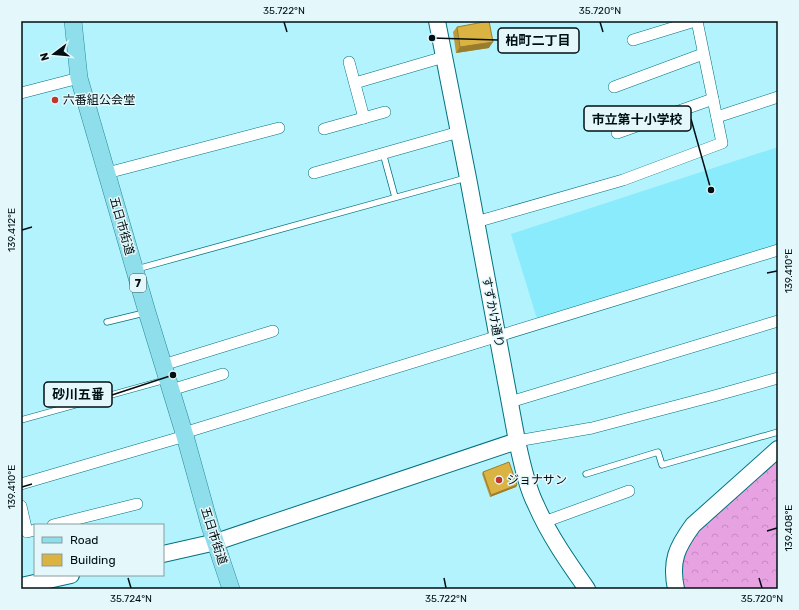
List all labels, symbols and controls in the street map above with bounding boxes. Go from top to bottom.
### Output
text: 35.722°N [263,5,305,17]
text: 35.720°N [579,5,621,17]
callout: 柏町二丁目 [498,28,579,53]
text: 柏町二丁目 [505,33,571,48]
north arrow [34,34,74,74]
text: N [38,51,52,62]
place label: 六番組公会堂 [63,93,135,107]
marker: 六番組公会堂 [50,95,60,105]
callout: 市立第十小学校 [584,106,691,131]
text: 市立第十小学校 [591,112,683,127]
street label: 五日市街道 [107,195,137,257]
text: 139.412°E [6,208,18,252]
text: 139.410°E [783,249,795,293]
road number: 7 [130,274,146,292]
street label: すずかけ通り [479,275,507,349]
callout: 砂川五番 [44,382,112,407]
text: 砂川五番 [52,387,104,402]
text: 139.410°E [6,465,18,509]
place label: ジョナサン [507,473,567,487]
marker: ジョナサン [494,475,504,485]
street label: 五日市街道 [198,505,230,567]
text: 139.408°E [783,505,795,551]
legend [34,524,164,576]
text: Road [70,533,98,547]
text: Building [70,553,116,567]
text: 35.724°N [110,593,152,605]
text: 35.722°N [425,593,467,605]
text: 35.720°N [741,593,783,605]

